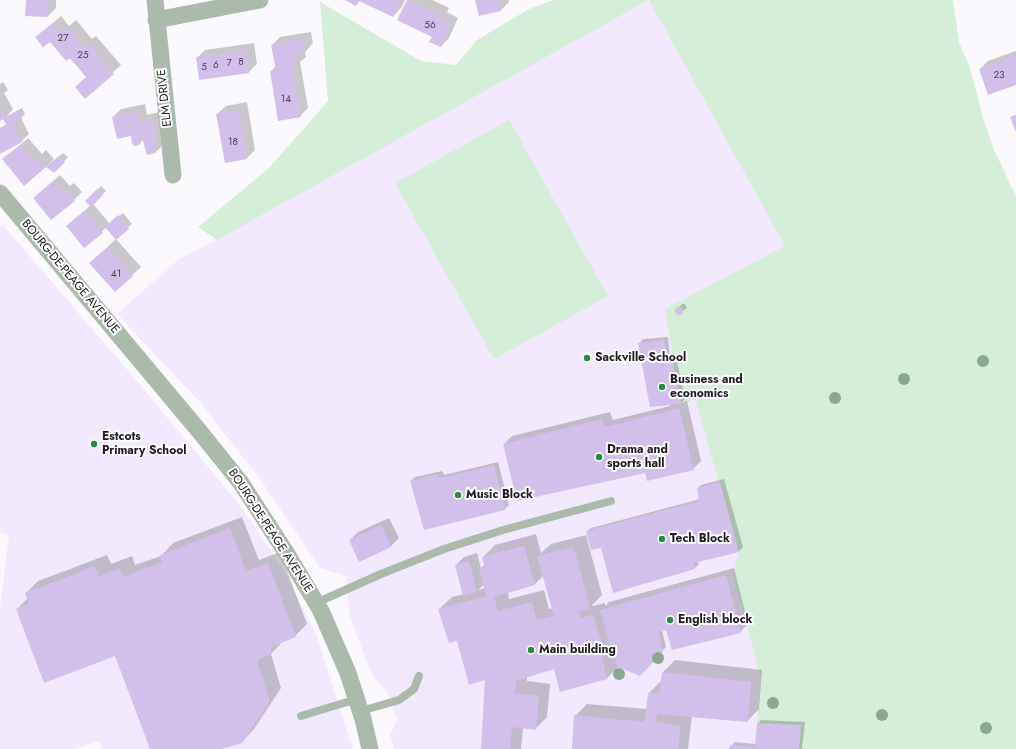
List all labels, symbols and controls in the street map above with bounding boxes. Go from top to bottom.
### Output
house number: 56 [424,20,436,32]
house number: 27 [58,33,68,45]
house number: 25 [77,50,89,62]
house number: 8 [238,57,244,69]
house number: 7 [226,58,232,70]
house number: 6 [213,60,219,72]
house number: 5 [201,62,207,74]
street label: ELM DRIVE [155,69,175,127]
house number: 23 [993,70,1005,82]
house number: 14 [281,94,291,106]
house number: 18 [228,137,238,149]
street label: BOURG-DE-PEAGE AVENUE [18,217,122,337]
house number: 41 [111,269,121,281]
place label: Sackville School [595,351,686,365]
marker: Sackville School [582,353,592,363]
place label: Business and economics [670,373,743,401]
marker: Business and economics [657,382,667,392]
place label: Estcots Primary School [102,430,187,458]
marker: Estcots Primary School [89,439,99,449]
place label: Drama and sports hall [607,443,668,471]
marker: Drama and sports hall [594,452,604,462]
street label: BOURG-DE-PEAGE AVENUE [225,467,315,595]
place label: Music Block [466,488,533,502]
marker: Music Block [453,490,463,500]
place label: Tech Block [670,532,730,546]
marker: Tech Block [657,534,667,544]
place label: English block [678,613,752,627]
marker: English block [665,615,675,625]
place label: Main building [539,643,616,657]
marker: Main building [526,645,536,655]

